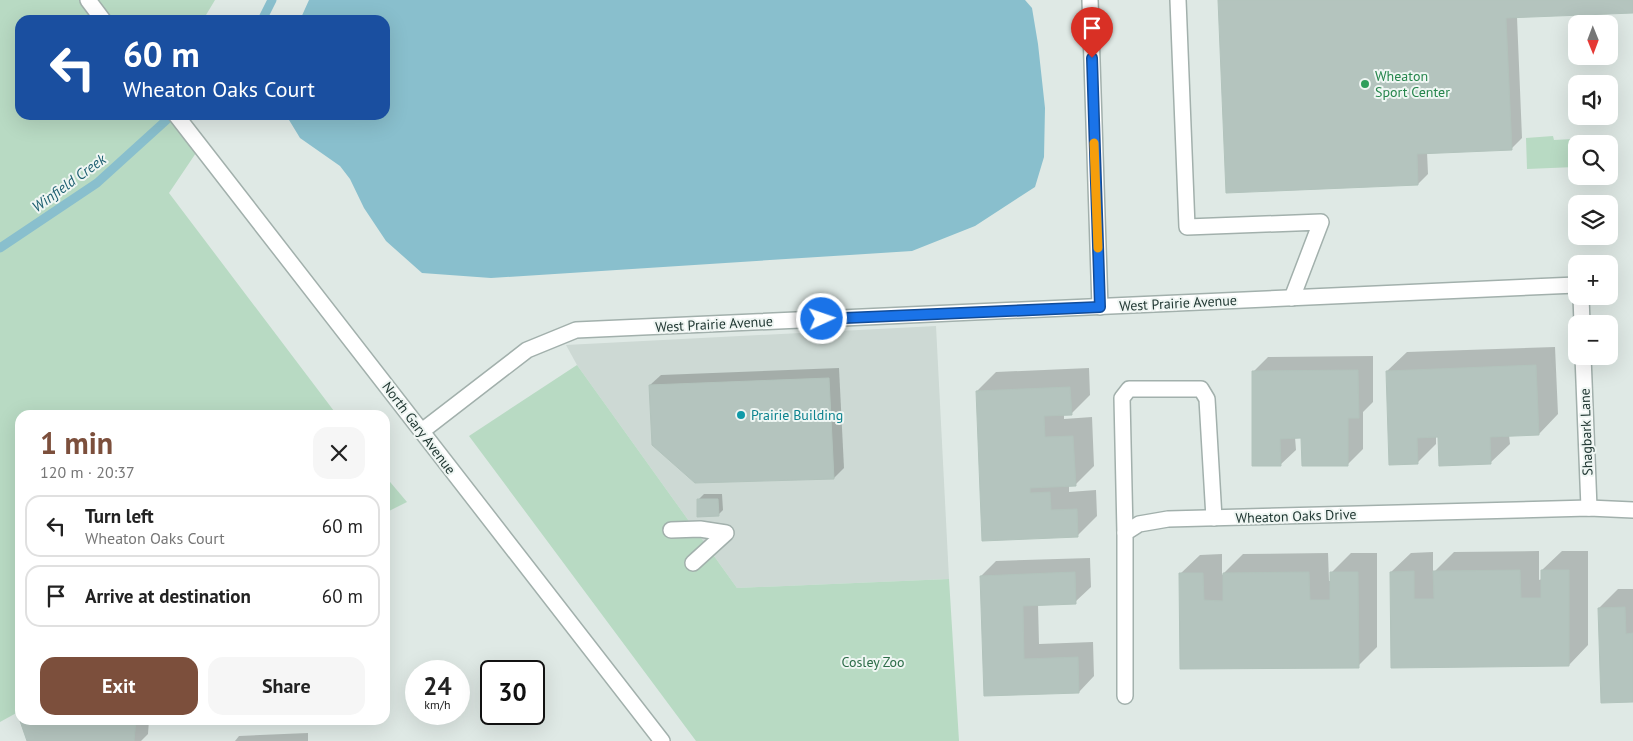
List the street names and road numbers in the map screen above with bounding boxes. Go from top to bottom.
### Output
street label: West Prairie Avenue [1119,291,1237,315]
street label: West Prairie Avenue [655,312,773,336]
street label: North Gary Avenue [378,378,460,478]
street label: Shagbark Lane [1575,388,1597,476]
street label: Wheaton Oaks Drive [1235,505,1357,527]

